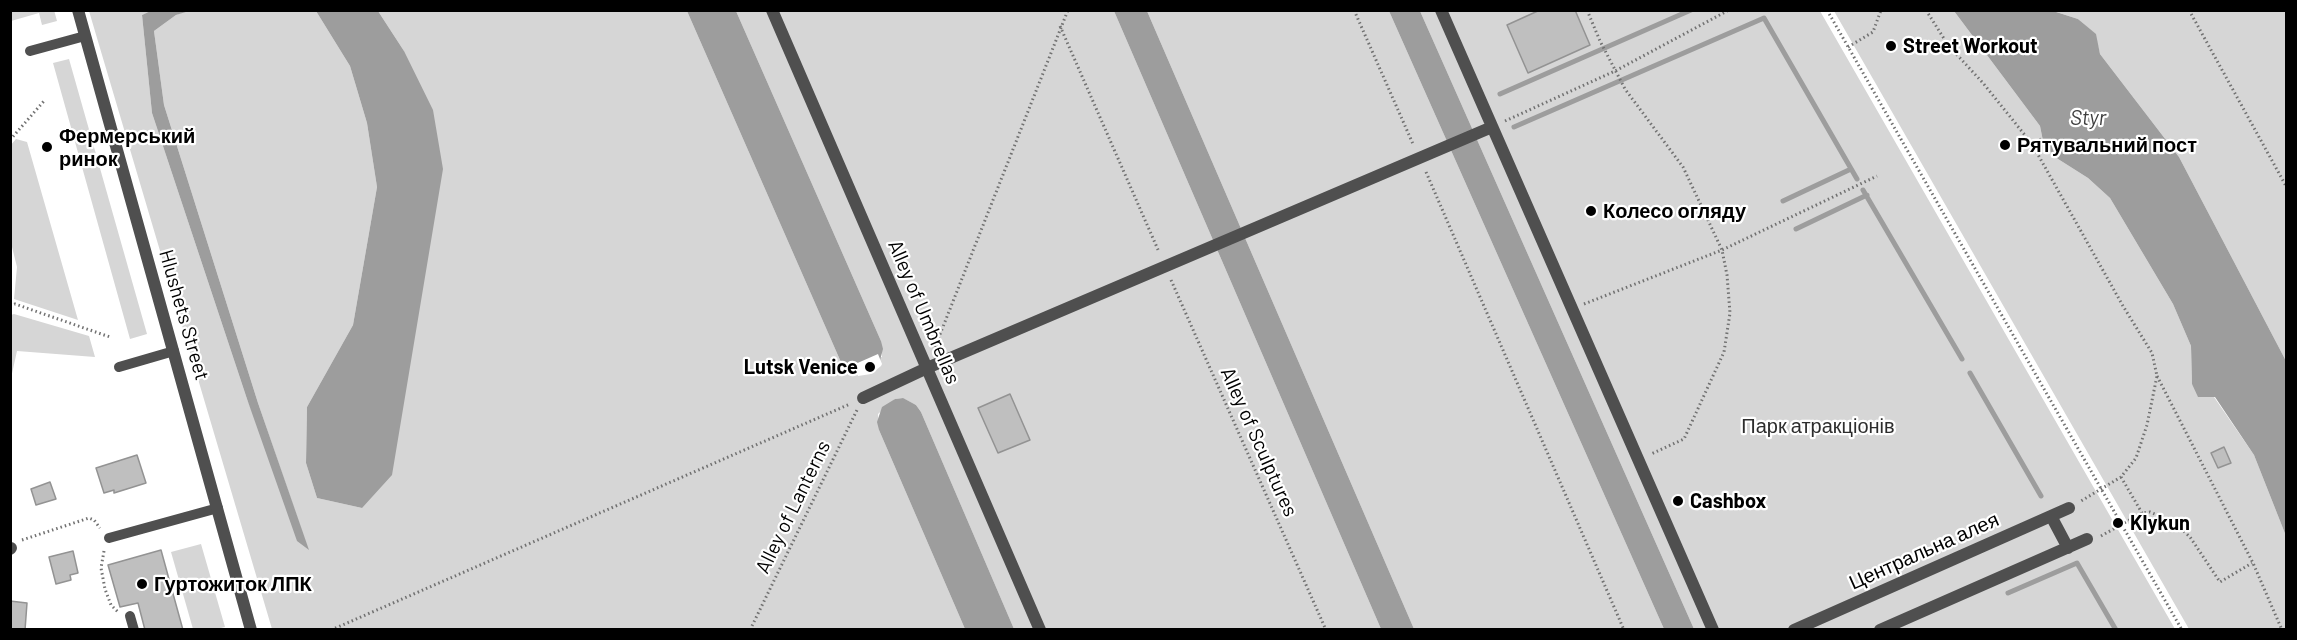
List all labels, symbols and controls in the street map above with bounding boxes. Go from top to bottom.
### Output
place label: Street Workout [1903,34,2038,58]
marker: Street Workout [1884,39,1898,53]
water label: Styr [2070,105,2106,131]
place label: Фермерський ринок [59,124,195,171]
place label: Рятувальний пост [2017,133,2197,157]
marker: Рятувальний пост [1998,138,2012,152]
marker: Фермерський ринок [40,140,54,154]
place label: Колесо огляду [1603,199,1746,223]
marker: Колесо огляду [1584,204,1598,218]
street label: Alley of Umbrellas [883,236,965,388]
street label: Hlushets Street [154,247,214,383]
place label: Lutsk Venice [744,355,858,379]
marker: Lutsk Venice [863,360,877,374]
street label: Alley of Sculptures [1215,364,1303,520]
park label: Парк атракціонів [1741,414,1895,438]
street label: Alley of Lanterns [751,437,835,577]
place label: Cashbox [1690,489,1766,513]
marker: Cashbox [1671,494,1685,508]
street label: Центральна алея [1845,507,2003,595]
place label: Klykun [2130,511,2190,535]
marker: Klykun [2111,516,2125,530]
place label: Гуртожиток ЛПК [154,572,312,596]
marker: Гуртожиток ЛПК [135,577,149,591]

